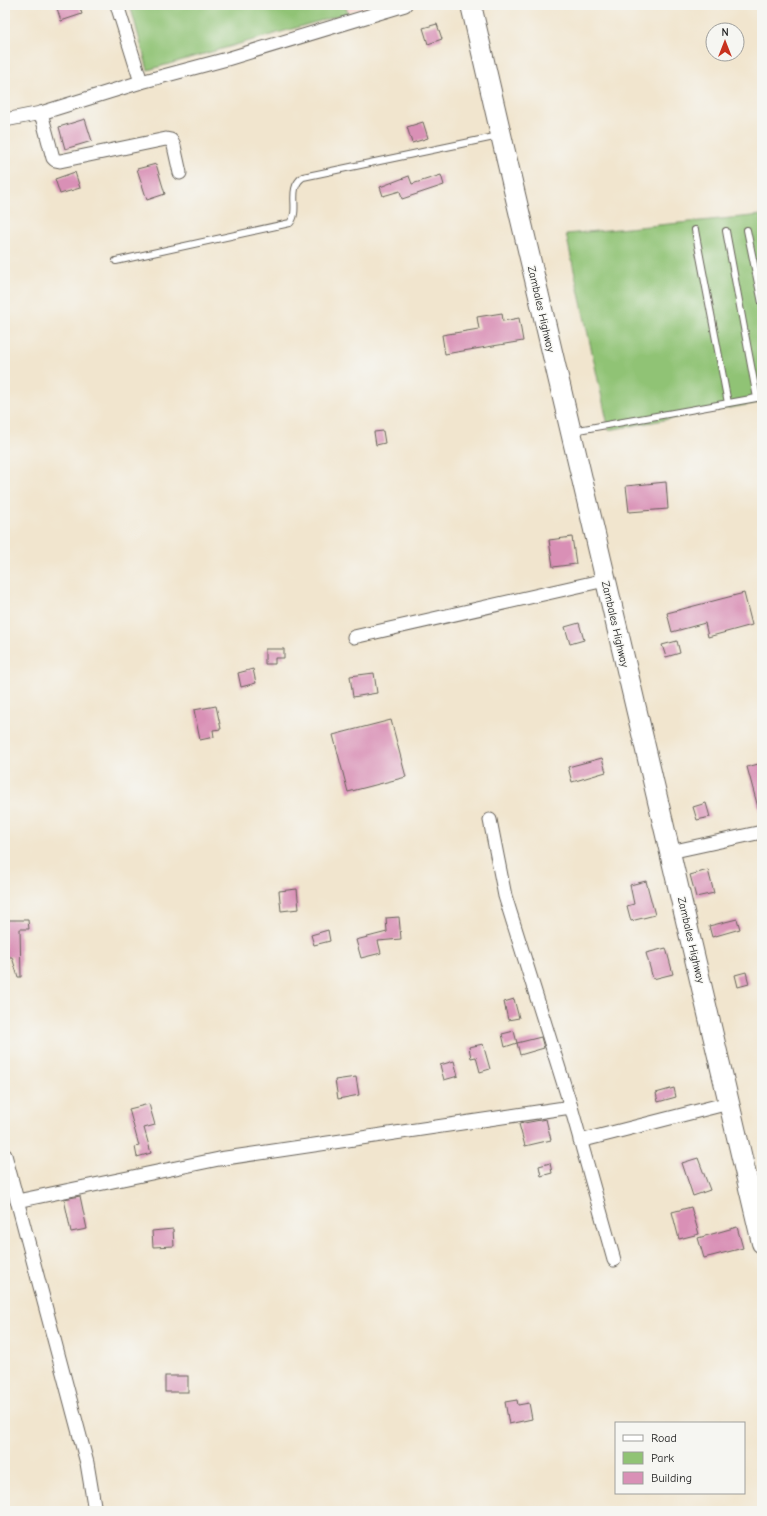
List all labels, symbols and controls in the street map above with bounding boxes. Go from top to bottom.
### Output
north arrow [705,22,745,62]
text: N [721,26,729,39]
street label: Zambales Highway [525,265,557,353]
street label: Zambales Highway [599,580,631,668]
street label: Zambales Highway [675,896,707,984]
legend [615,1422,745,1494]
text: Road [651,1431,677,1445]
text: Park [651,1451,674,1465]
text: Building [651,1471,692,1485]

